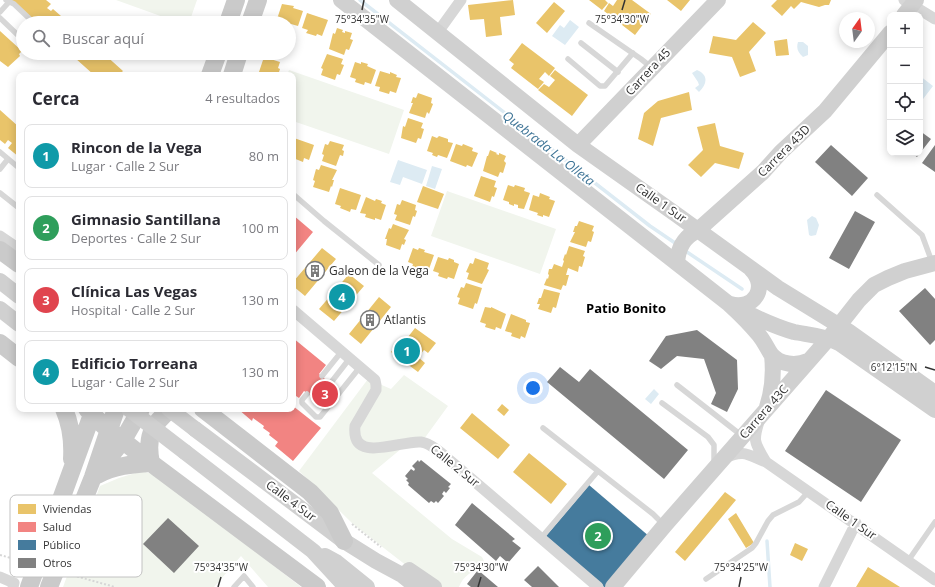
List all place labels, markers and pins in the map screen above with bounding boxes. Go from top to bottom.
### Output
building icon: Galeon de la Vega [304,260,326,282]
place label: Galeon de la Vega [329,262,429,279]
pin: 4 [329,282,355,312]
building icon: Atlantis [359,309,381,331]
place label: Atlantis [384,311,426,328]
pin: 1 [394,336,420,366]
pin: 3 [312,379,338,409]
pin: 2 [585,521,611,551]

